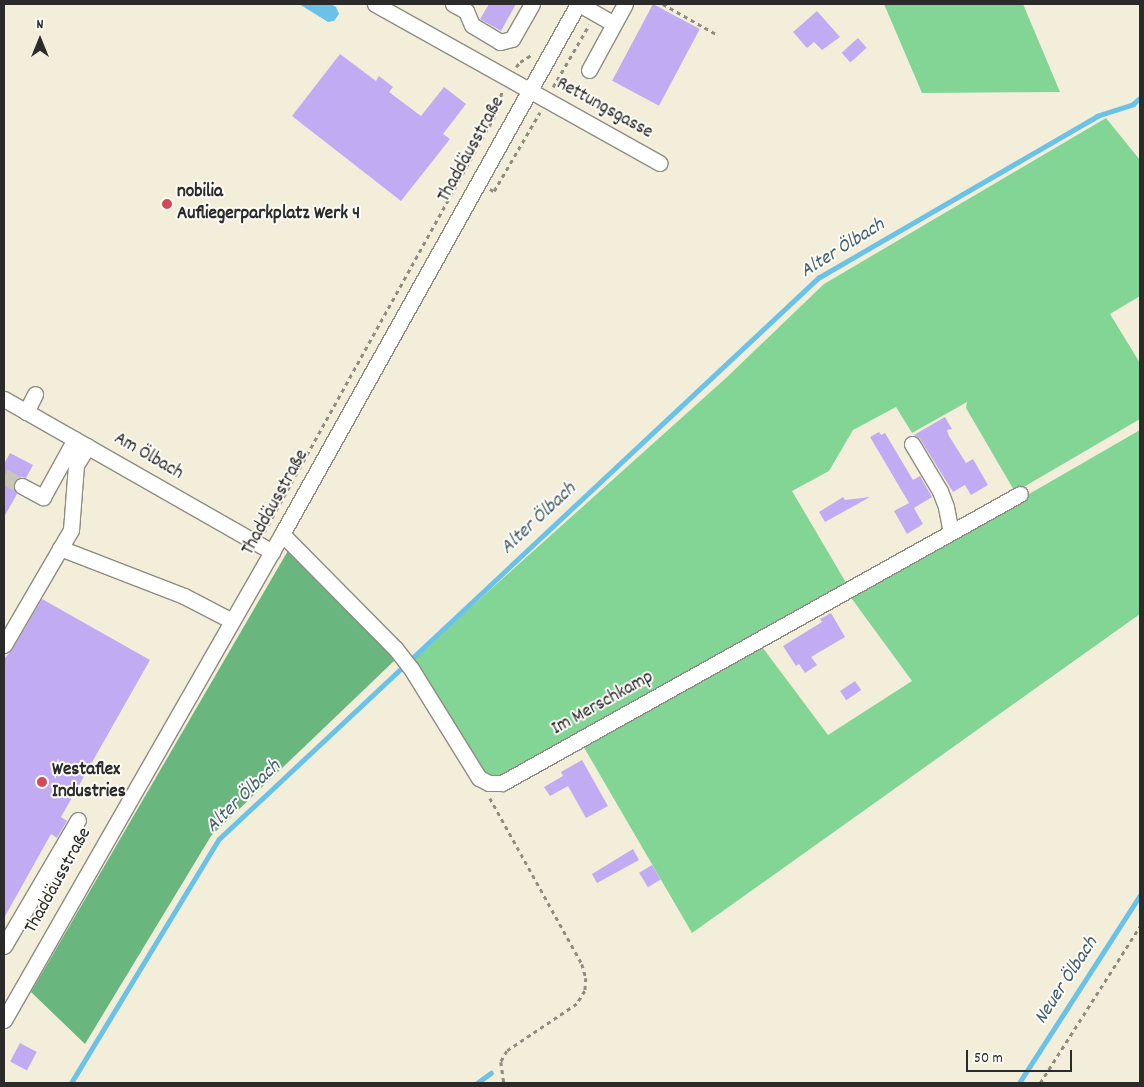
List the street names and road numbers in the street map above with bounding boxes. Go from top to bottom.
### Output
street label: Rettungsgasse [552,73,656,145]
street label: Thaddäusstraße [434,93,510,207]
street label: Am Ölbach [109,428,187,486]
street label: Thaddäusstraße [238,446,314,560]
street label: Im Merschkamp [548,667,658,741]
street label: Thaddäusstraße [21,824,97,938]

